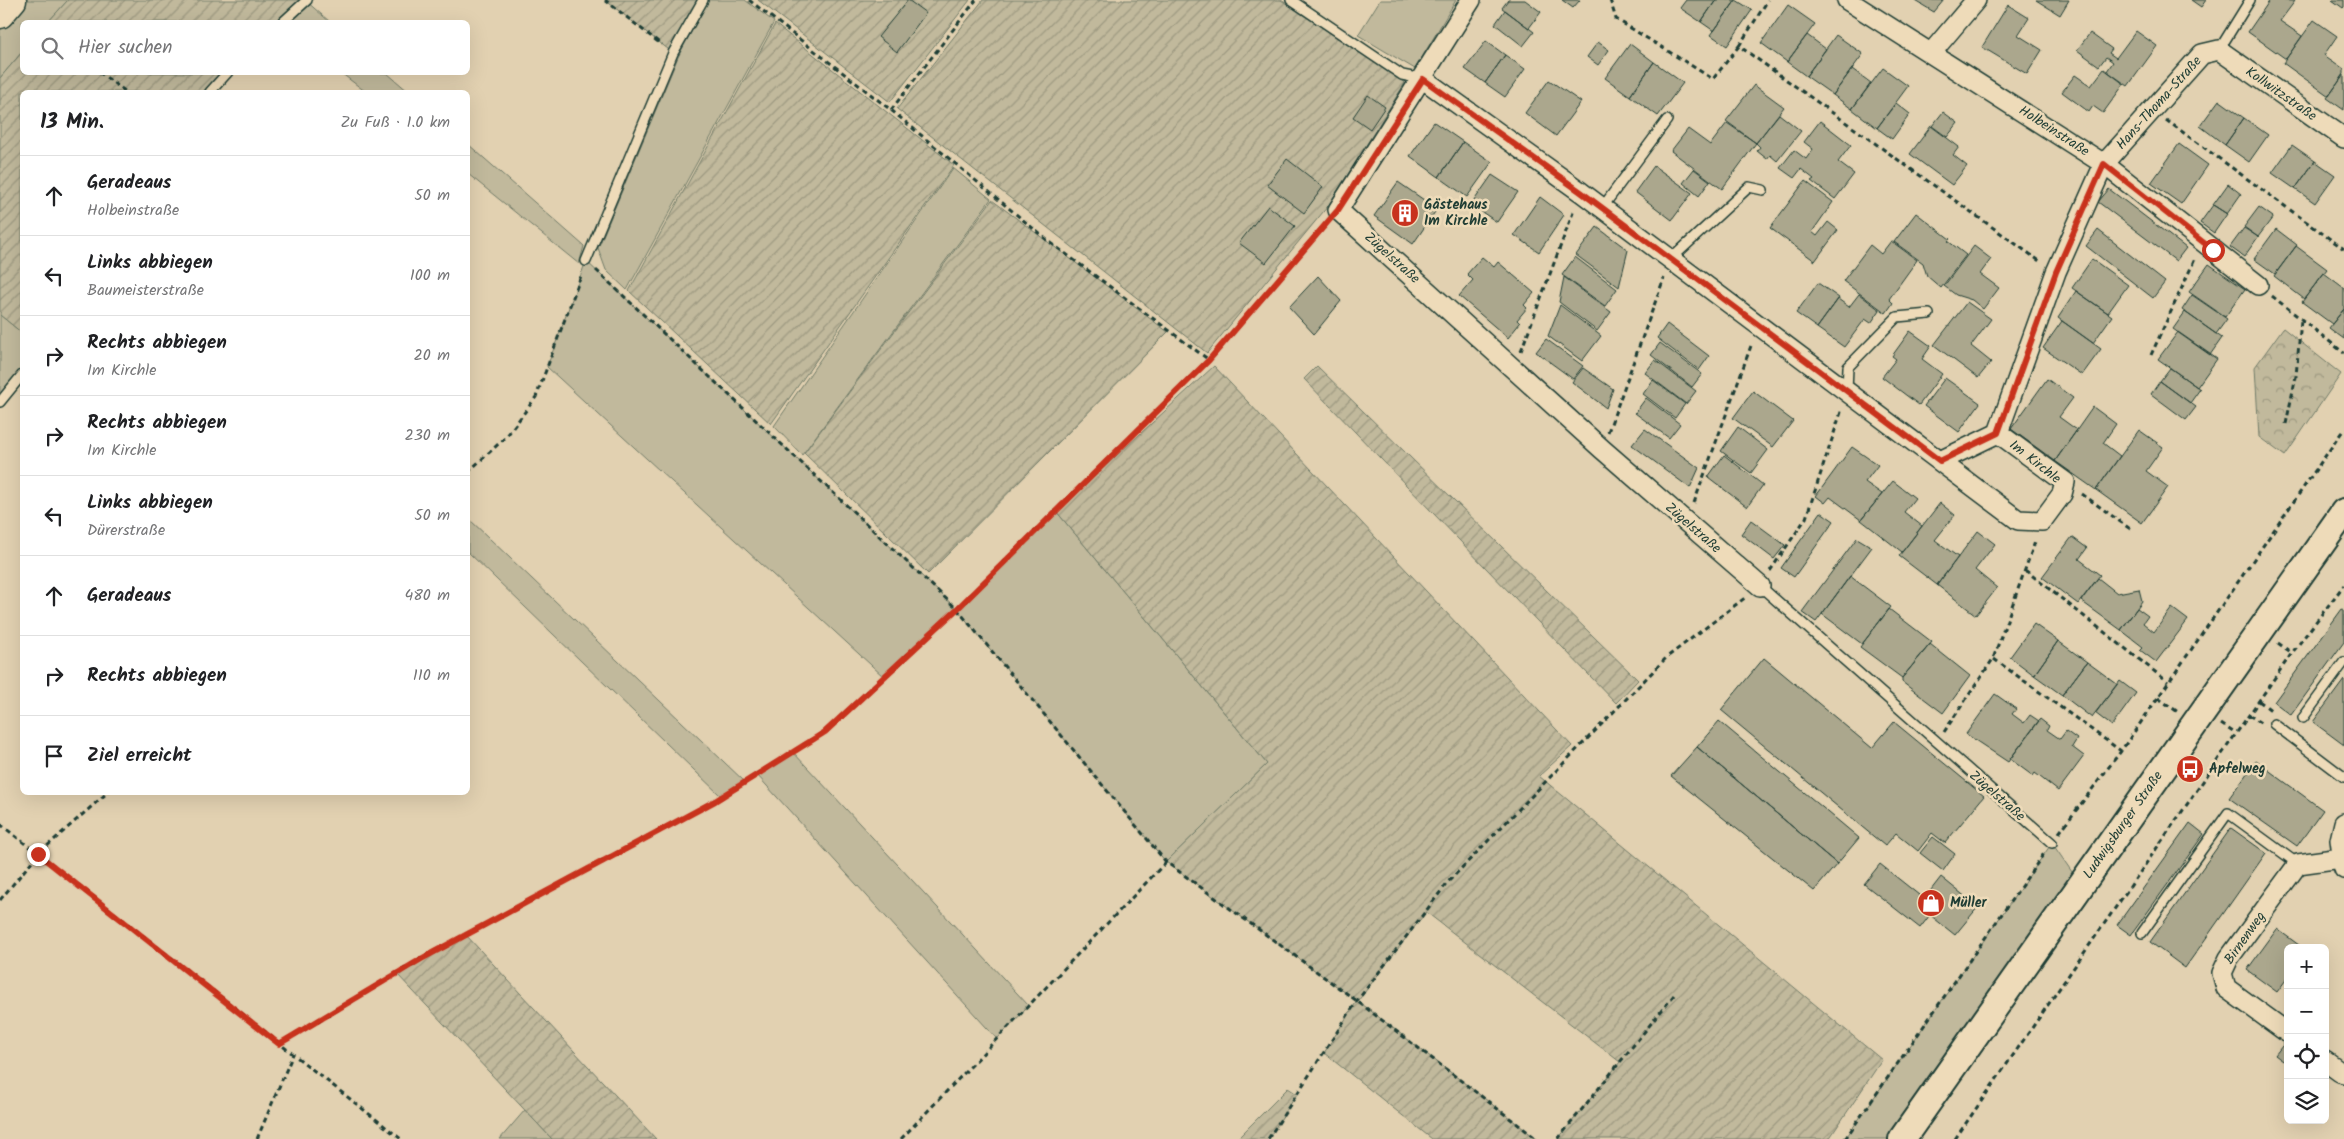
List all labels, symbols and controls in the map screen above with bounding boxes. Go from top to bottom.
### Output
search box [20,20,470,75]
text: Hier suchen [78,33,172,63]
icon: search [38,34,66,62]
street label: Hans-Thoma-Straße [2111,51,2208,155]
street label: Kollwitzstraße [2241,61,2322,127]
street label: Holbeinstraße [2014,100,2094,163]
text: 13 Min. [40,106,104,139]
text: Zu Fuß · 1.0 km [340,110,450,135]
text: Geradeaus [87,168,172,198]
icon: ahead [40,182,68,210]
text: 50 m [414,183,450,208]
place label: Gästehaus Im Kirchle [1424,194,1488,232]
text: Holbeinstraße [87,198,179,223]
building icon: Gästehaus Im Kirchle [1390,198,1420,228]
street label: Zügelstraße [1359,227,1425,290]
route start [2202,239,2225,262]
text: Links abbiegen [87,248,213,278]
icon: left [40,262,68,290]
text: 100 m [410,263,450,288]
text: Baumeisterstraße [87,278,204,303]
text: Rechts abbiegen [87,328,227,358]
icon: right [40,342,68,370]
text: 20 m [414,343,450,368]
text: Im Kirchle [87,358,157,383]
text: Rechts abbiegen [87,408,227,438]
icon: right [40,422,68,450]
text: 230 m [404,423,450,448]
street label: Im Kirchle [2004,435,2066,490]
text: Im Kirchle [87,438,157,463]
text: Links abbiegen [87,488,213,518]
street label: Zügelstraße [1660,497,1727,559]
icon: left [40,502,68,530]
text: 50 m [414,503,450,528]
text: Dürerstraße [87,518,165,543]
text: Geradeaus [87,581,172,611]
icon: ahead [40,582,68,610]
text: 480 m [404,583,450,608]
text: Rechts abbiegen [87,661,227,691]
icon: right [40,662,68,690]
text: 110 m [413,663,450,688]
text: Ziel erreicht [87,741,192,771]
icon: arrive [40,742,68,770]
bus stop icon: Apfelweg [2175,754,2205,784]
place label: Apfelweg [2209,758,2266,780]
street label: Zügelstraße [1964,765,2031,827]
street label: Ludwigsburger Straße [2078,766,2169,883]
route end [27,843,50,866]
shop icon: Müller [1916,888,1946,918]
place label: Müller [1950,892,1988,914]
street label: Birnenweg [2219,907,2271,969]
map controls [2284,944,2329,1124]
button: + [2284,944,2329,989]
button: − [2284,989,2329,1034]
button: locate [2284,1034,2329,1079]
button: layers [2284,1079,2329,1124]

